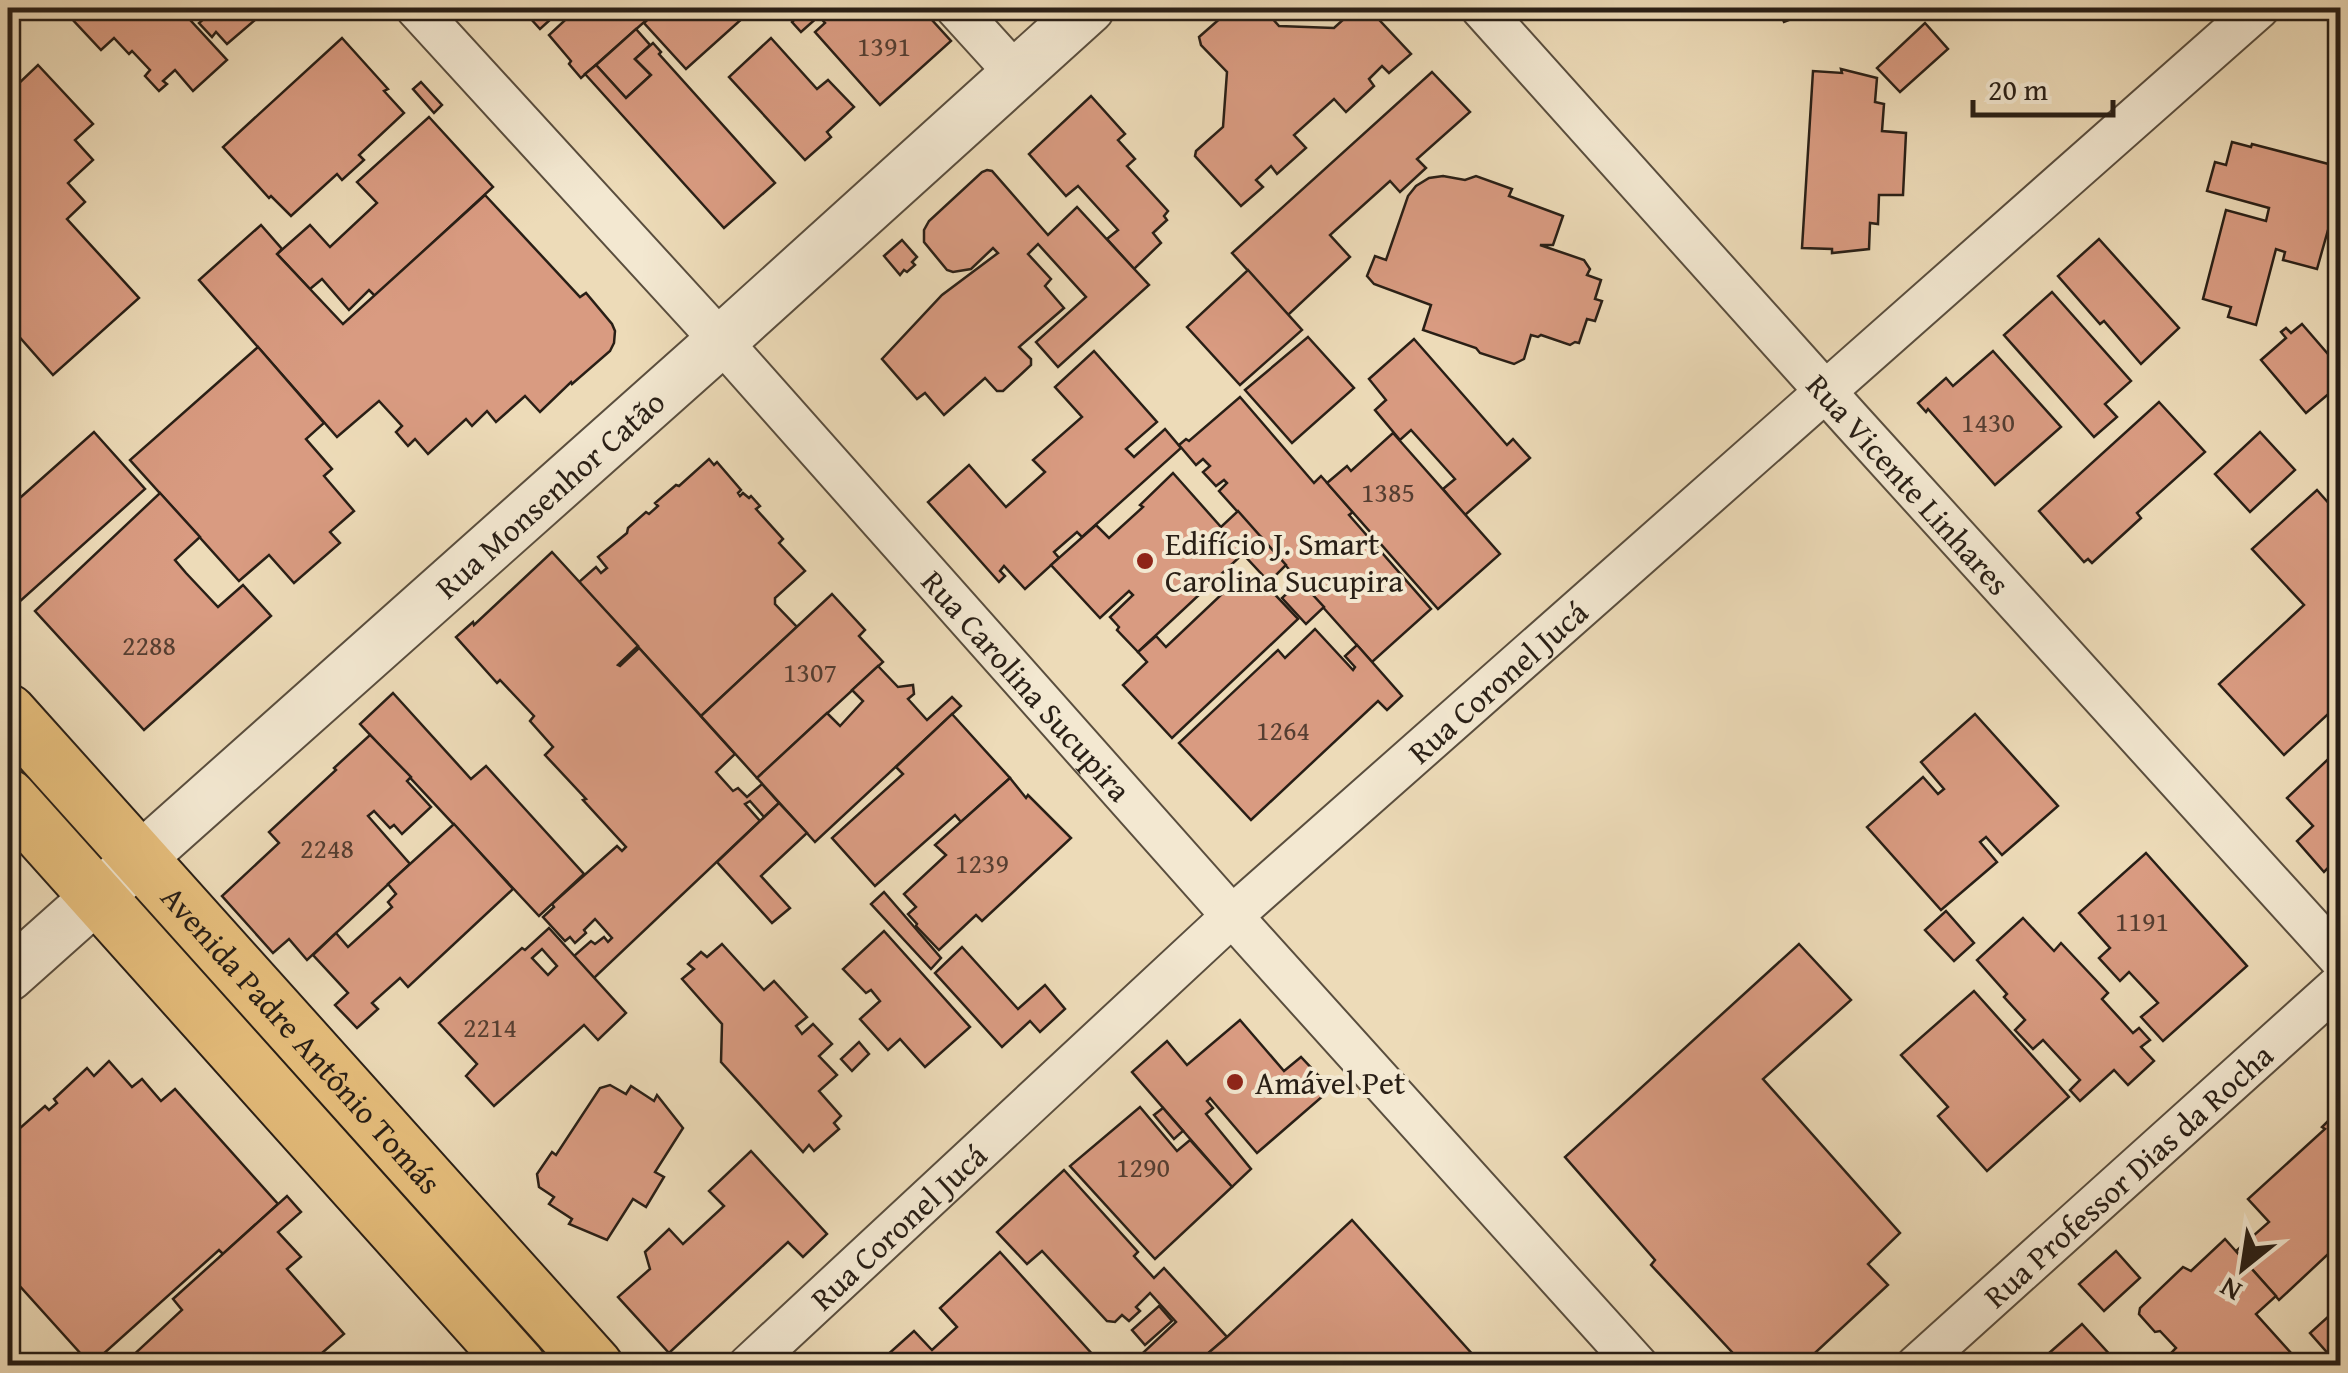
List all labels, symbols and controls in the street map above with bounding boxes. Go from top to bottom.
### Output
house number: 1391 [857,25,911,66]
scale bar [1973,55,2113,117]
text: 20 m [1988,67,2048,111]
street label: Rua Vicente Linhares [1796,363,2022,605]
street label: Rua Monsenhor Catão [424,379,675,609]
house number: 1430 [1961,401,2015,442]
house number: 1385 [1361,471,1415,512]
place label: Edifício J. Smart Carolina Sucupira [1165,520,1403,604]
marker: Edifício J. Smart Carolina Sucupira [1134,550,1156,572]
street label: Rua Carolina Sucupira [911,559,1143,811]
street label: Rua Coronel Jucá [1397,589,1598,774]
house number: 2288 [122,624,176,665]
house number: 1307 [783,651,837,692]
house number: 1264 [1256,709,1310,750]
house number: 2248 [300,827,354,868]
house number: 1239 [955,842,1009,883]
street label: Avenida Padre Antônio Tomás [151,875,453,1204]
house number: 1191 [2115,900,2169,941]
house number: 2214 [463,1006,517,1047]
street label: Rua Professor Dias da Rocha [1973,1032,2283,1318]
place label: Amável Pet [1255,1059,1405,1106]
marker: Amável Pet [1224,1071,1246,1093]
street label: Rua Coronel Jucá [799,1132,997,1321]
house number: 1290 [1116,1146,1170,1187]
north arrow [2193,1218,2293,1318]
text: N [2212,1268,2249,1313]

